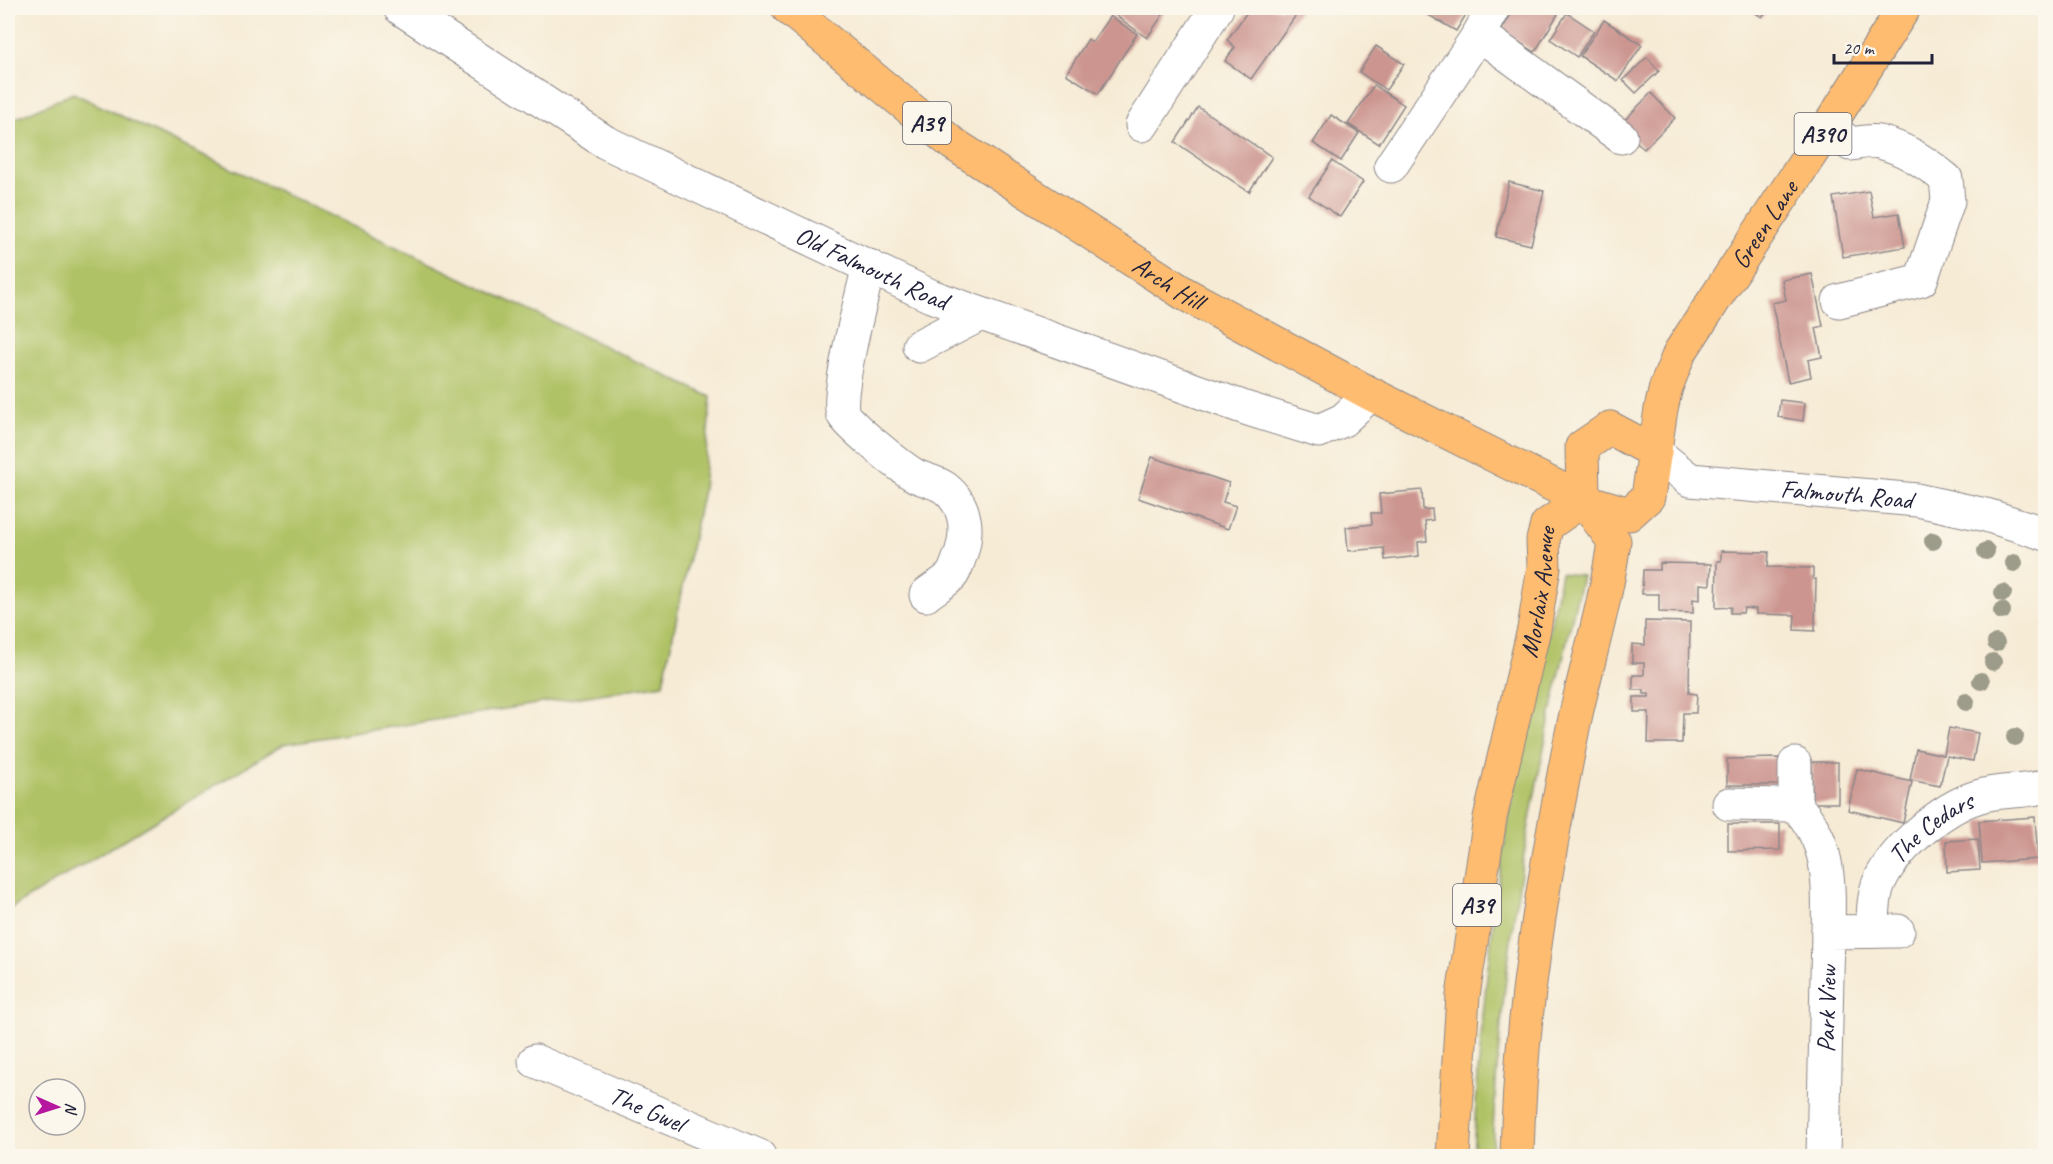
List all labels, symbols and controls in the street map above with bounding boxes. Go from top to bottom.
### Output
scale bar [1834,27,1932,65]
text: 20 m [1843,37,1876,59]
road number: A39 [903,102,951,144]
road number: A390 [1794,113,1852,155]
street label: Green Lane [1724,172,1807,275]
street label: Old Falmouth Road [790,218,956,319]
street label: Arch Hill [1126,248,1213,320]
street label: Falmouth Road [1779,472,1918,517]
street label: Morlaix Avenue [1512,521,1563,661]
street label: The Cedars [1881,783,1980,870]
road number: A39 [1453,884,1501,926]
street label: Park View [1809,963,1844,1053]
north arrow [27,1077,87,1137]
street label: The Gwel [605,1079,694,1141]
text: N [61,1102,81,1116]

